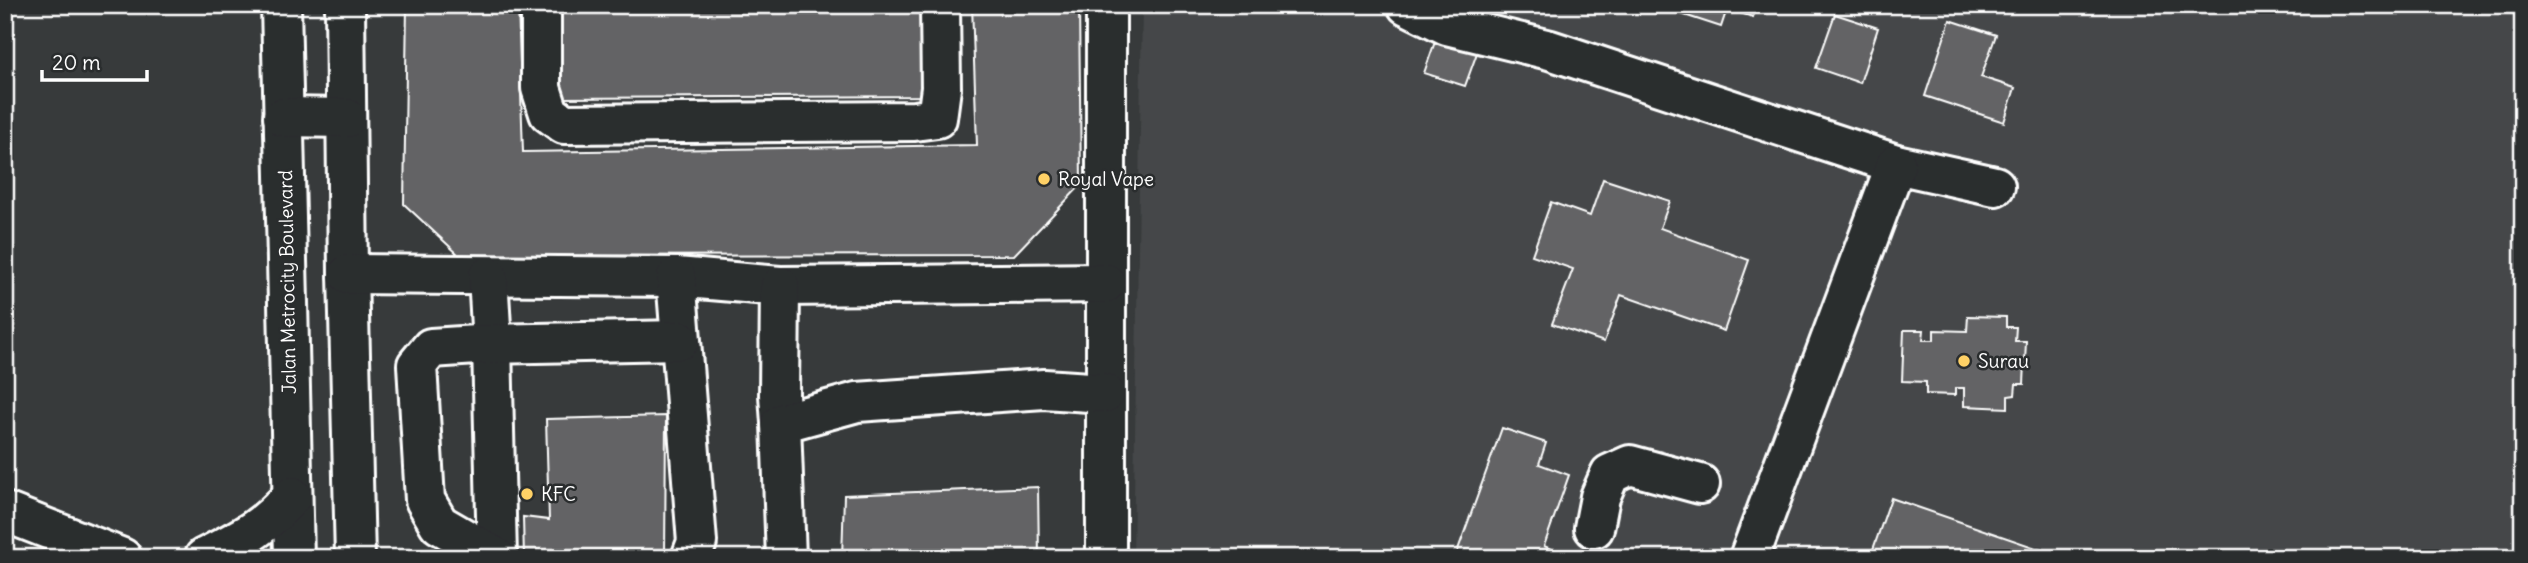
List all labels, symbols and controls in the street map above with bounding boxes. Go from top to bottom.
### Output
scale bar [42,38,147,82]
text: 20 m [52,49,101,76]
place label: Royal Vape [1058,167,1154,191]
street label: Jalan Metrocity Boulevard [273,170,301,394]
marker: Royal Vape [1036,171,1052,187]
place label: Surau [1978,349,2029,373]
marker: Surau [1956,353,1972,369]
place label: KFC [541,482,576,506]
marker: KFC [519,486,535,502]

